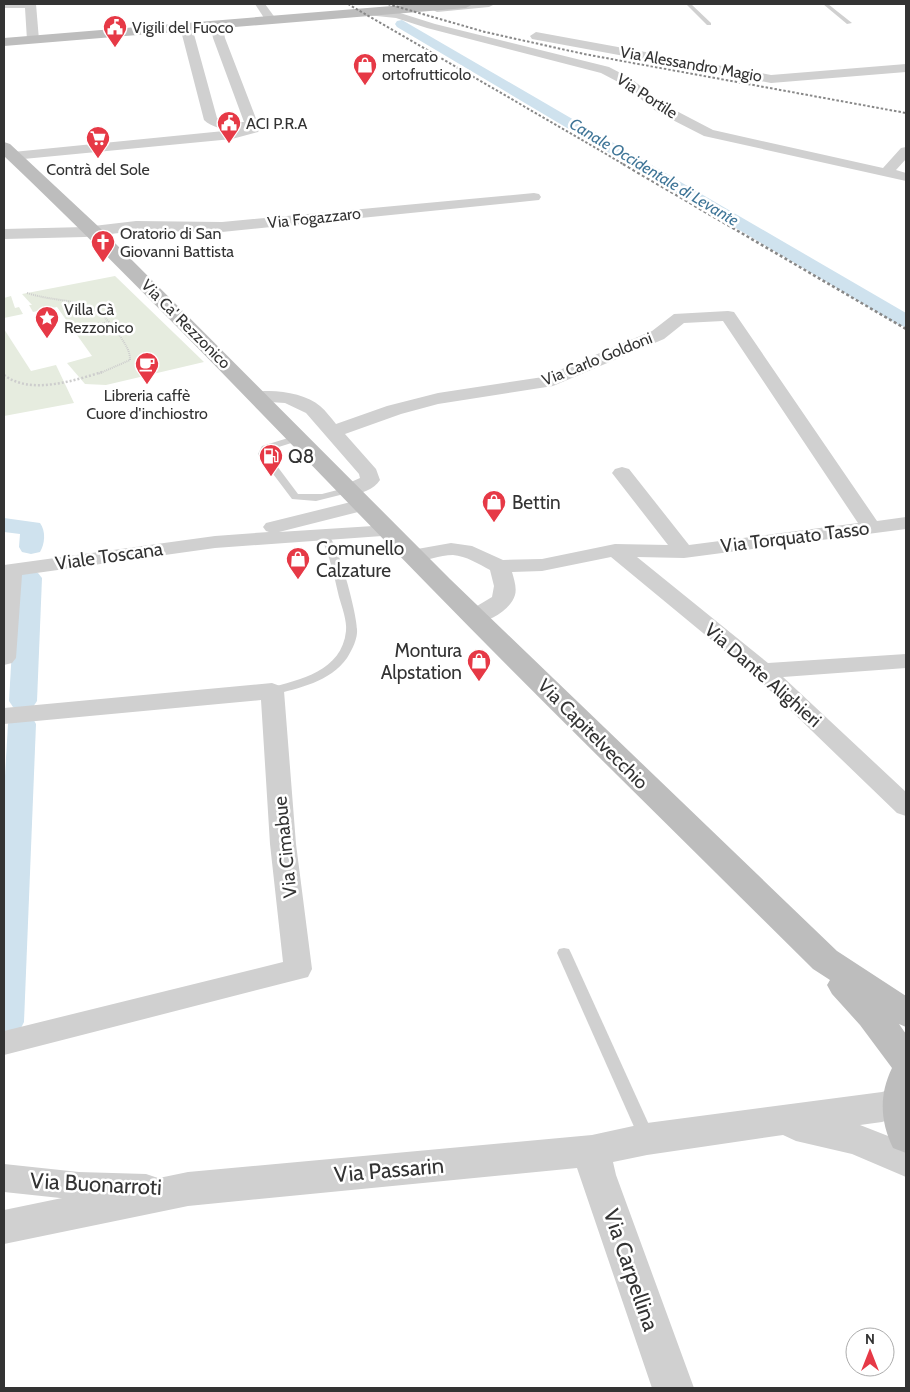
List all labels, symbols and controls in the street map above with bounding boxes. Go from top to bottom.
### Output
public building icon: Vigili del Fuoco [102,14,128,48]
place label: Vigili del Fuoco [132,18,234,37]
street label: Via Alessandro Magio [619,42,764,86]
place label: mercato ortofrutticolo [382,47,471,84]
shop icon: mercato ortofrutticolo [352,52,378,86]
street label: Via Portile [613,69,681,123]
public building icon: ACI P.R.A [216,110,242,144]
place label: ACI P.R.A [246,114,307,133]
water label: Canale Occidentale di Levante [566,114,742,230]
supermarket icon: Contrà del Sole [85,125,111,159]
place label: Contrà del Sole [46,160,150,179]
street label: Via Fogazzaro [266,204,362,232]
place label: Oratorio di San Giovanni Battista [120,224,234,261]
church icon: Oratorio di San Giovanni Battista [90,229,116,263]
street label: Via Ca' Rezzonico [137,275,235,373]
place label: Villa Cà Rezzonico [64,300,134,337]
place icon: Villa Cà Rezzonico [34,305,60,339]
street label: Via Carlo Goldoni [539,328,655,390]
cafe icon: Libreria caffè Cuore d'inchiostro [134,351,160,385]
place label: Libreria caffè Cuore d'inchiostro [86,386,208,423]
fuel station icon: Q8 [258,443,284,477]
place label: Q8 [288,445,314,468]
shop icon: Bettin [481,489,507,523]
place label: Bettin [512,491,561,514]
street label: Via Torquato Tasso [719,516,871,558]
street label: Viale Toscana [54,537,164,575]
place label: Comunello Calzature [316,537,404,582]
shop icon: Comunello Calzature [285,546,311,580]
street label: Via Dante Alighieri [700,618,826,732]
place label: Montura Alpstation [381,639,462,684]
shop icon: Montura Alpstation [466,648,492,682]
street label: Via Capitelvecchio [533,674,653,794]
street label: Via Cimabue [268,795,302,899]
street label: Via Passarin [333,1152,445,1188]
street label: Via Buonarroti [30,1167,162,1201]
street label: Via Carpellina [598,1206,665,1335]
north arrow [845,1327,895,1377]
text: N [865,1330,875,1348]

